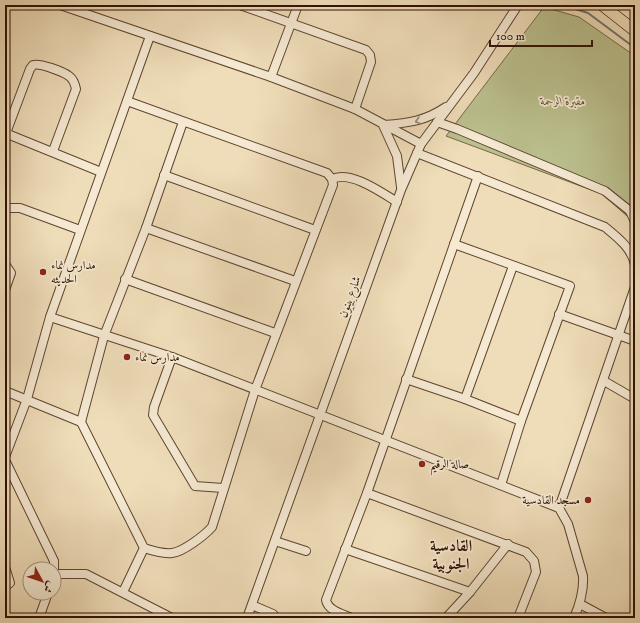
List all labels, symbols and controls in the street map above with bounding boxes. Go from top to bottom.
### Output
scale bar [490,22,592,48]
text: 100 m [496,29,525,44]
park label: مقبرة الرحمة [540,94,585,109]
one-way arrow [414,116,421,124]
place label: مدارس نماء الحديثه [51,258,96,287]
marker: مدارس نماء الحديثه [38,267,48,277]
street label: شارع بينون [336,274,367,321]
place label: مدارس نماء [135,350,180,365]
marker: مدارس نماء [122,352,132,362]
place label: صالة الرقيم [430,457,469,476]
marker: صالة الرقيم [417,459,427,469]
place label: مسجد القادسية [522,493,580,508]
marker: مسجد القادسية [583,495,593,505]
district label: القادسية الجنوبية [430,536,472,574]
north arrow [22,561,62,601]
text: ش [40,578,58,596]

